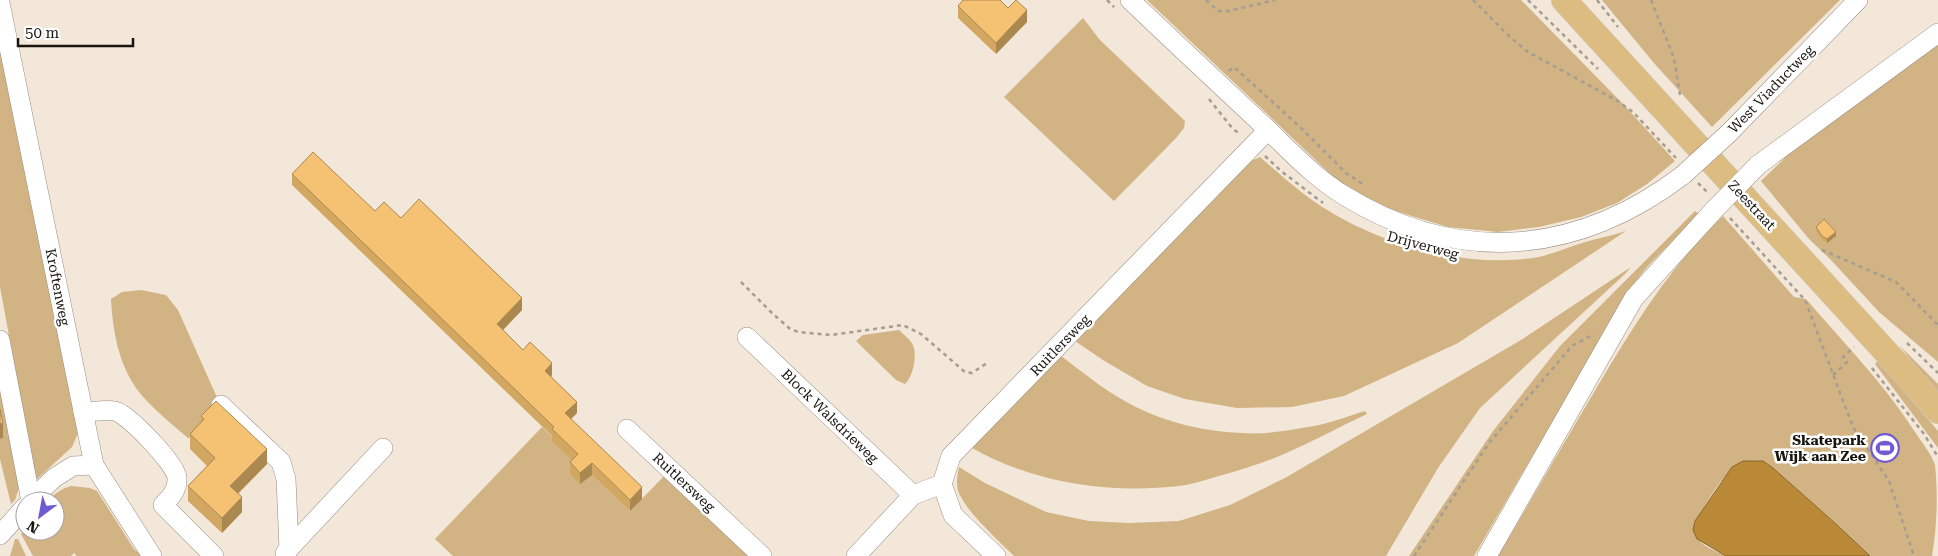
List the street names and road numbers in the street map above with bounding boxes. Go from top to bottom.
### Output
street label: West Viaductweg [1725,42,1817,136]
street label: Zeestraat [1725,177,1779,233]
street label: Drijverweg [1385,228,1461,262]
street label: Kroftenweg [43,247,73,327]
street label: Ruitlersweg [1027,311,1093,379]
street label: Block Walsdrieweg [778,366,882,466]
street label: Ruitlersweg [650,449,718,515]

